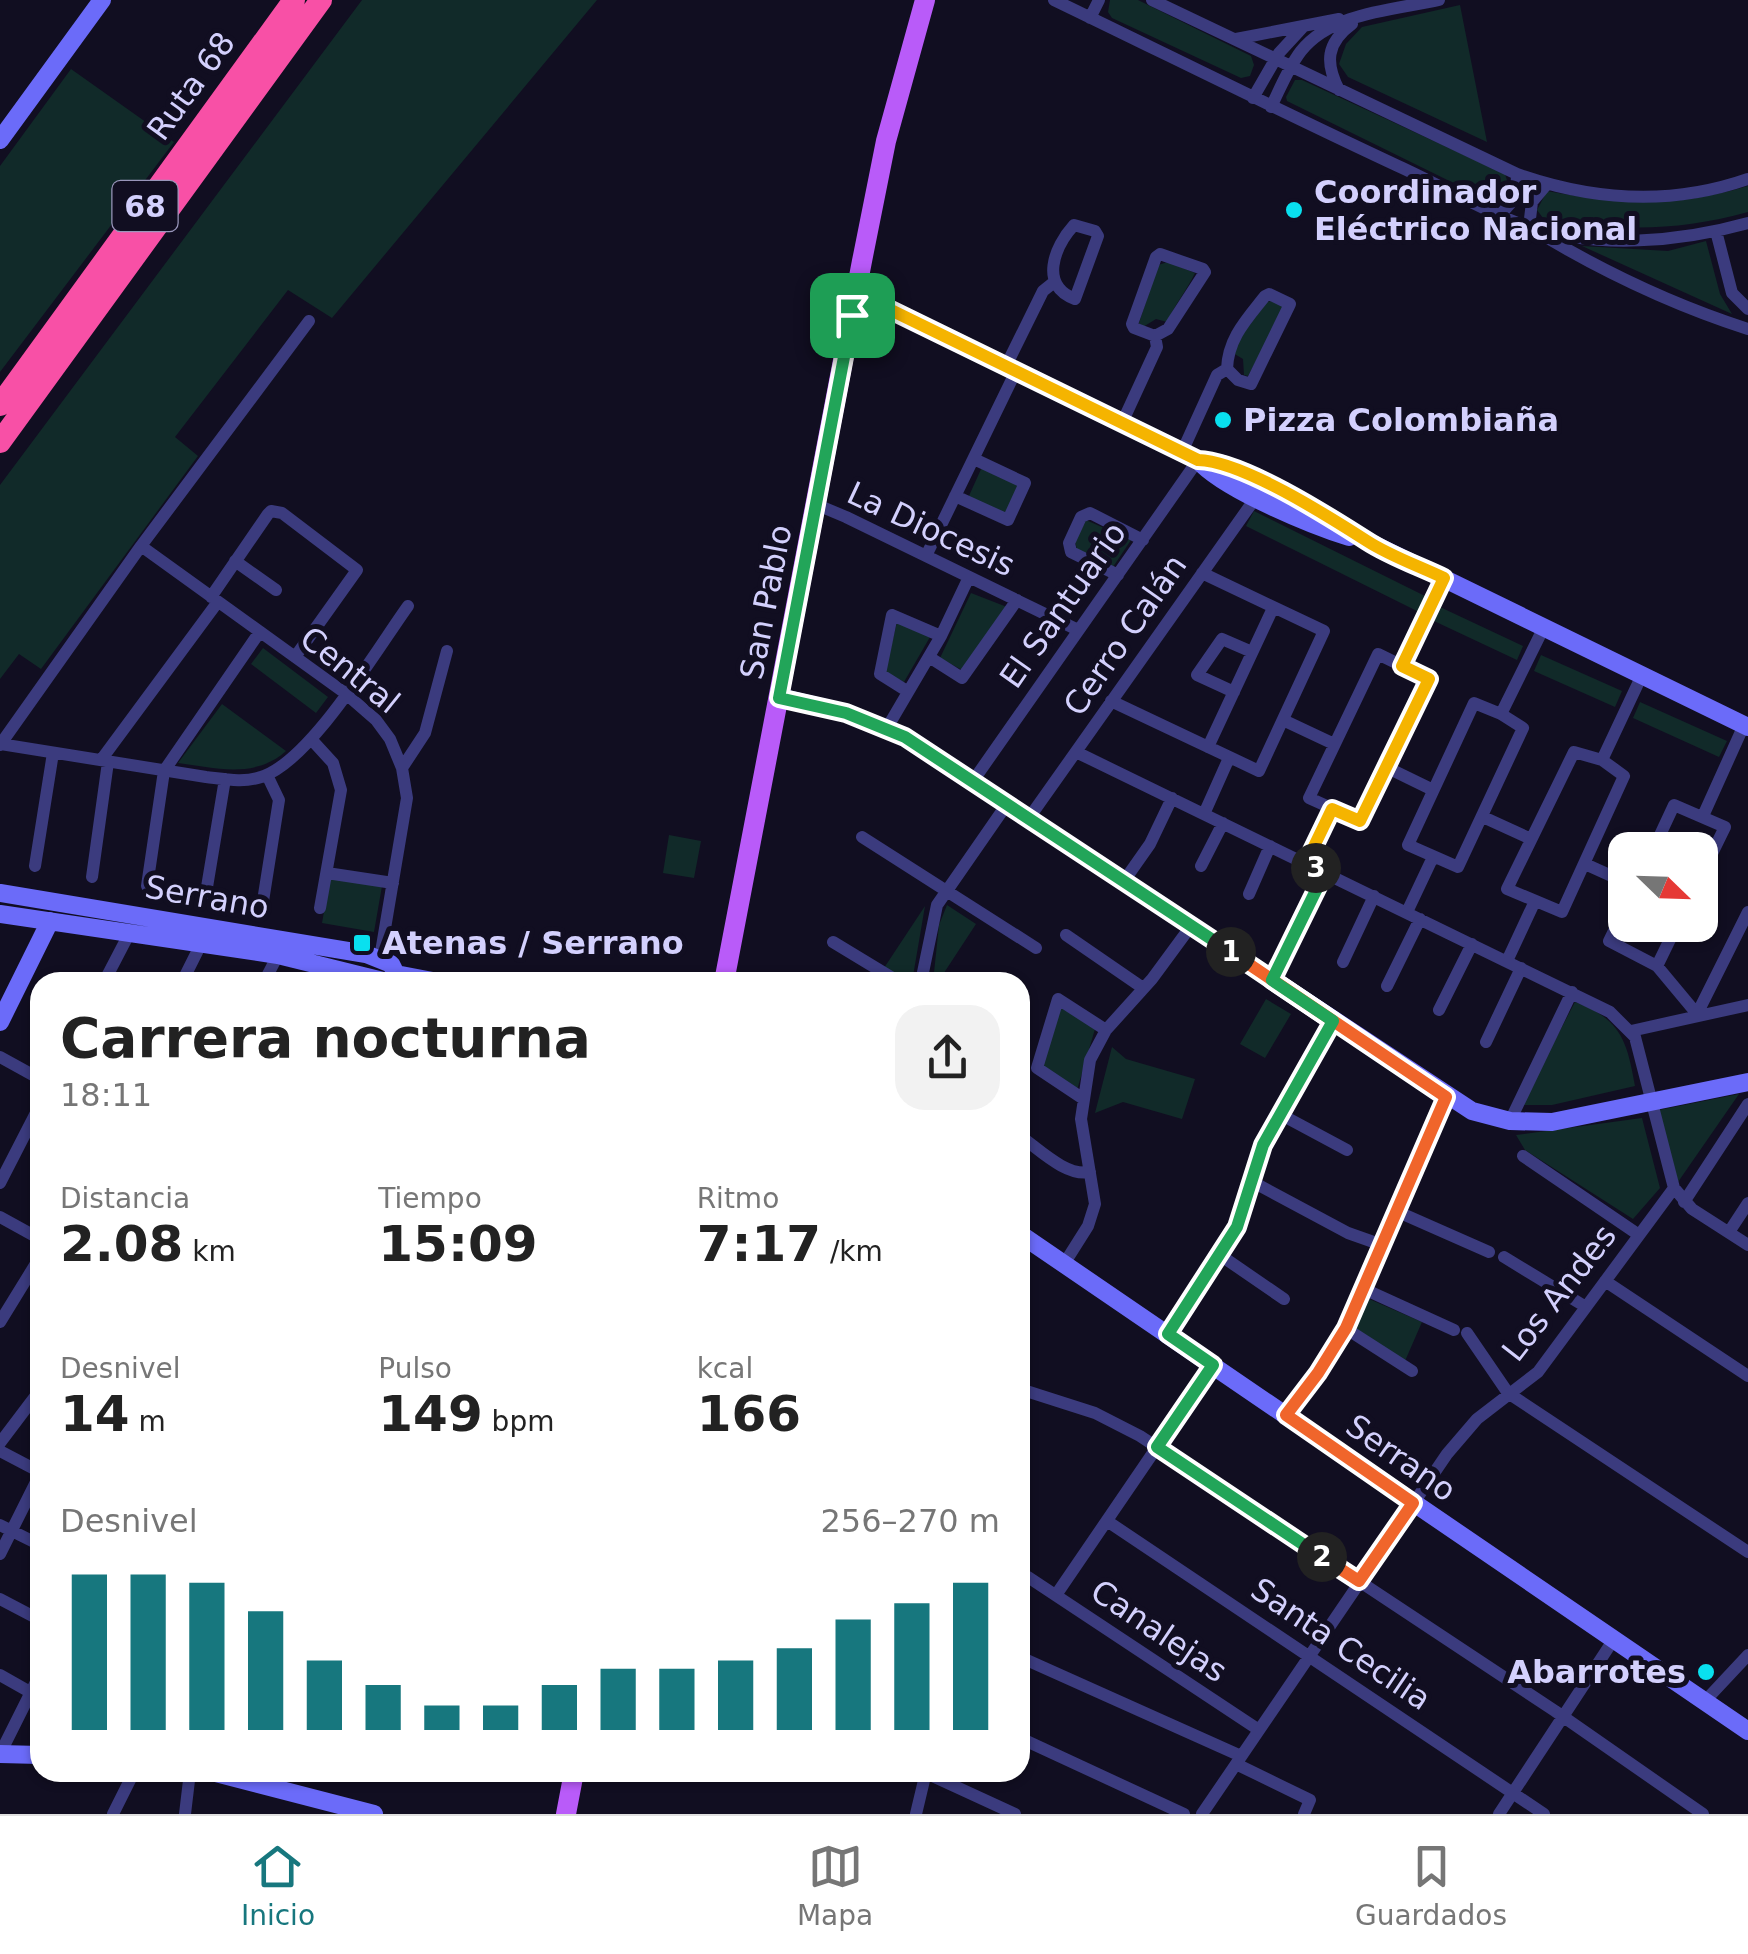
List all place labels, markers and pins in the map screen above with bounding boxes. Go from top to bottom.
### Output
place label: Coordinador Eléctrico Nacional [1314,173,1637,248]
marker: Coordinador Eléctrico Nacional [1283,199,1305,221]
pin [810,273,895,358]
place label: Pizza Colombiaña [1243,401,1559,439]
marker: Pizza Colombiaña [1212,409,1234,431]
pin: 3 [1291,843,1341,893]
place label: Atenas / Serrano [382,924,684,962]
pin: 1 [1206,927,1256,977]
marker: Atenas / Serrano [351,932,373,954]
pin: 2 [1297,1532,1347,1582]
place label: Abarrotes [1507,1653,1686,1691]
marker: Abarrotes [1695,1661,1717,1683]

